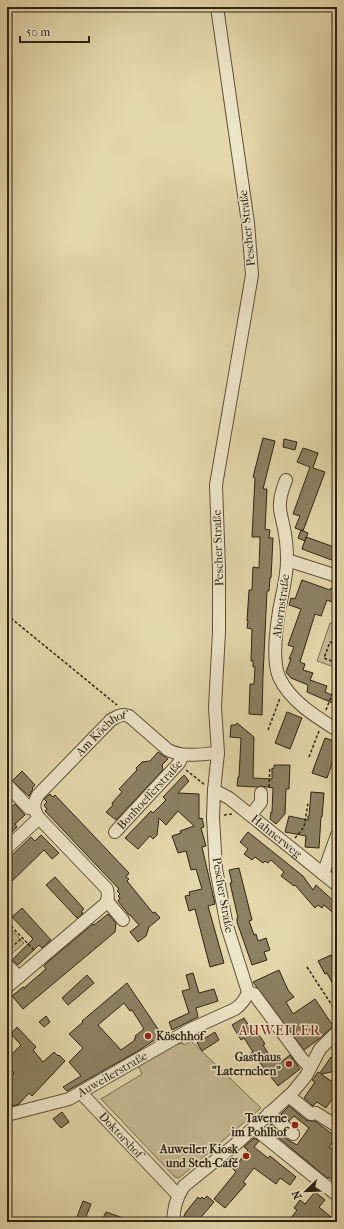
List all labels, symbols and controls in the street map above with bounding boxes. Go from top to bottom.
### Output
scale bar [20,18,89,44]
text: 50 m [26,25,50,39]
street label: Pescher Straße [236,189,258,267]
street label: Pescher Straße [210,509,226,586]
street label: Ahornstraße [269,573,292,640]
street label: Am Köchhof [72,708,129,760]
street label: Bonhoefferstraße [114,757,185,832]
street label: Hahnerweg [248,812,305,861]
street label: Pescher Straße [209,856,237,934]
district label: AUWEILER [238,1022,321,1039]
place label: Köschhof [156,1029,207,1043]
marker: Köschhof [143,1031,153,1041]
street label: Auweilerstraße [74,1048,150,1100]
place label: Gasthaus "Laternchen" [212,1050,282,1078]
marker: Gasthaus "Laternchen" [284,1059,294,1069]
street label: Doktorshof [96,1109,148,1163]
place label: Taverne im Pohlhof [230,1111,290,1139]
marker: Taverne im Pohlhof [290,1120,300,1130]
place label: Auweiler Kiosk und Steh-Café [159,1142,239,1170]
marker: Auweiler Kiosk und Steh-Café [241,1151,251,1161]
north arrow [286,1171,326,1211]
text: N [289,1188,305,1201]

